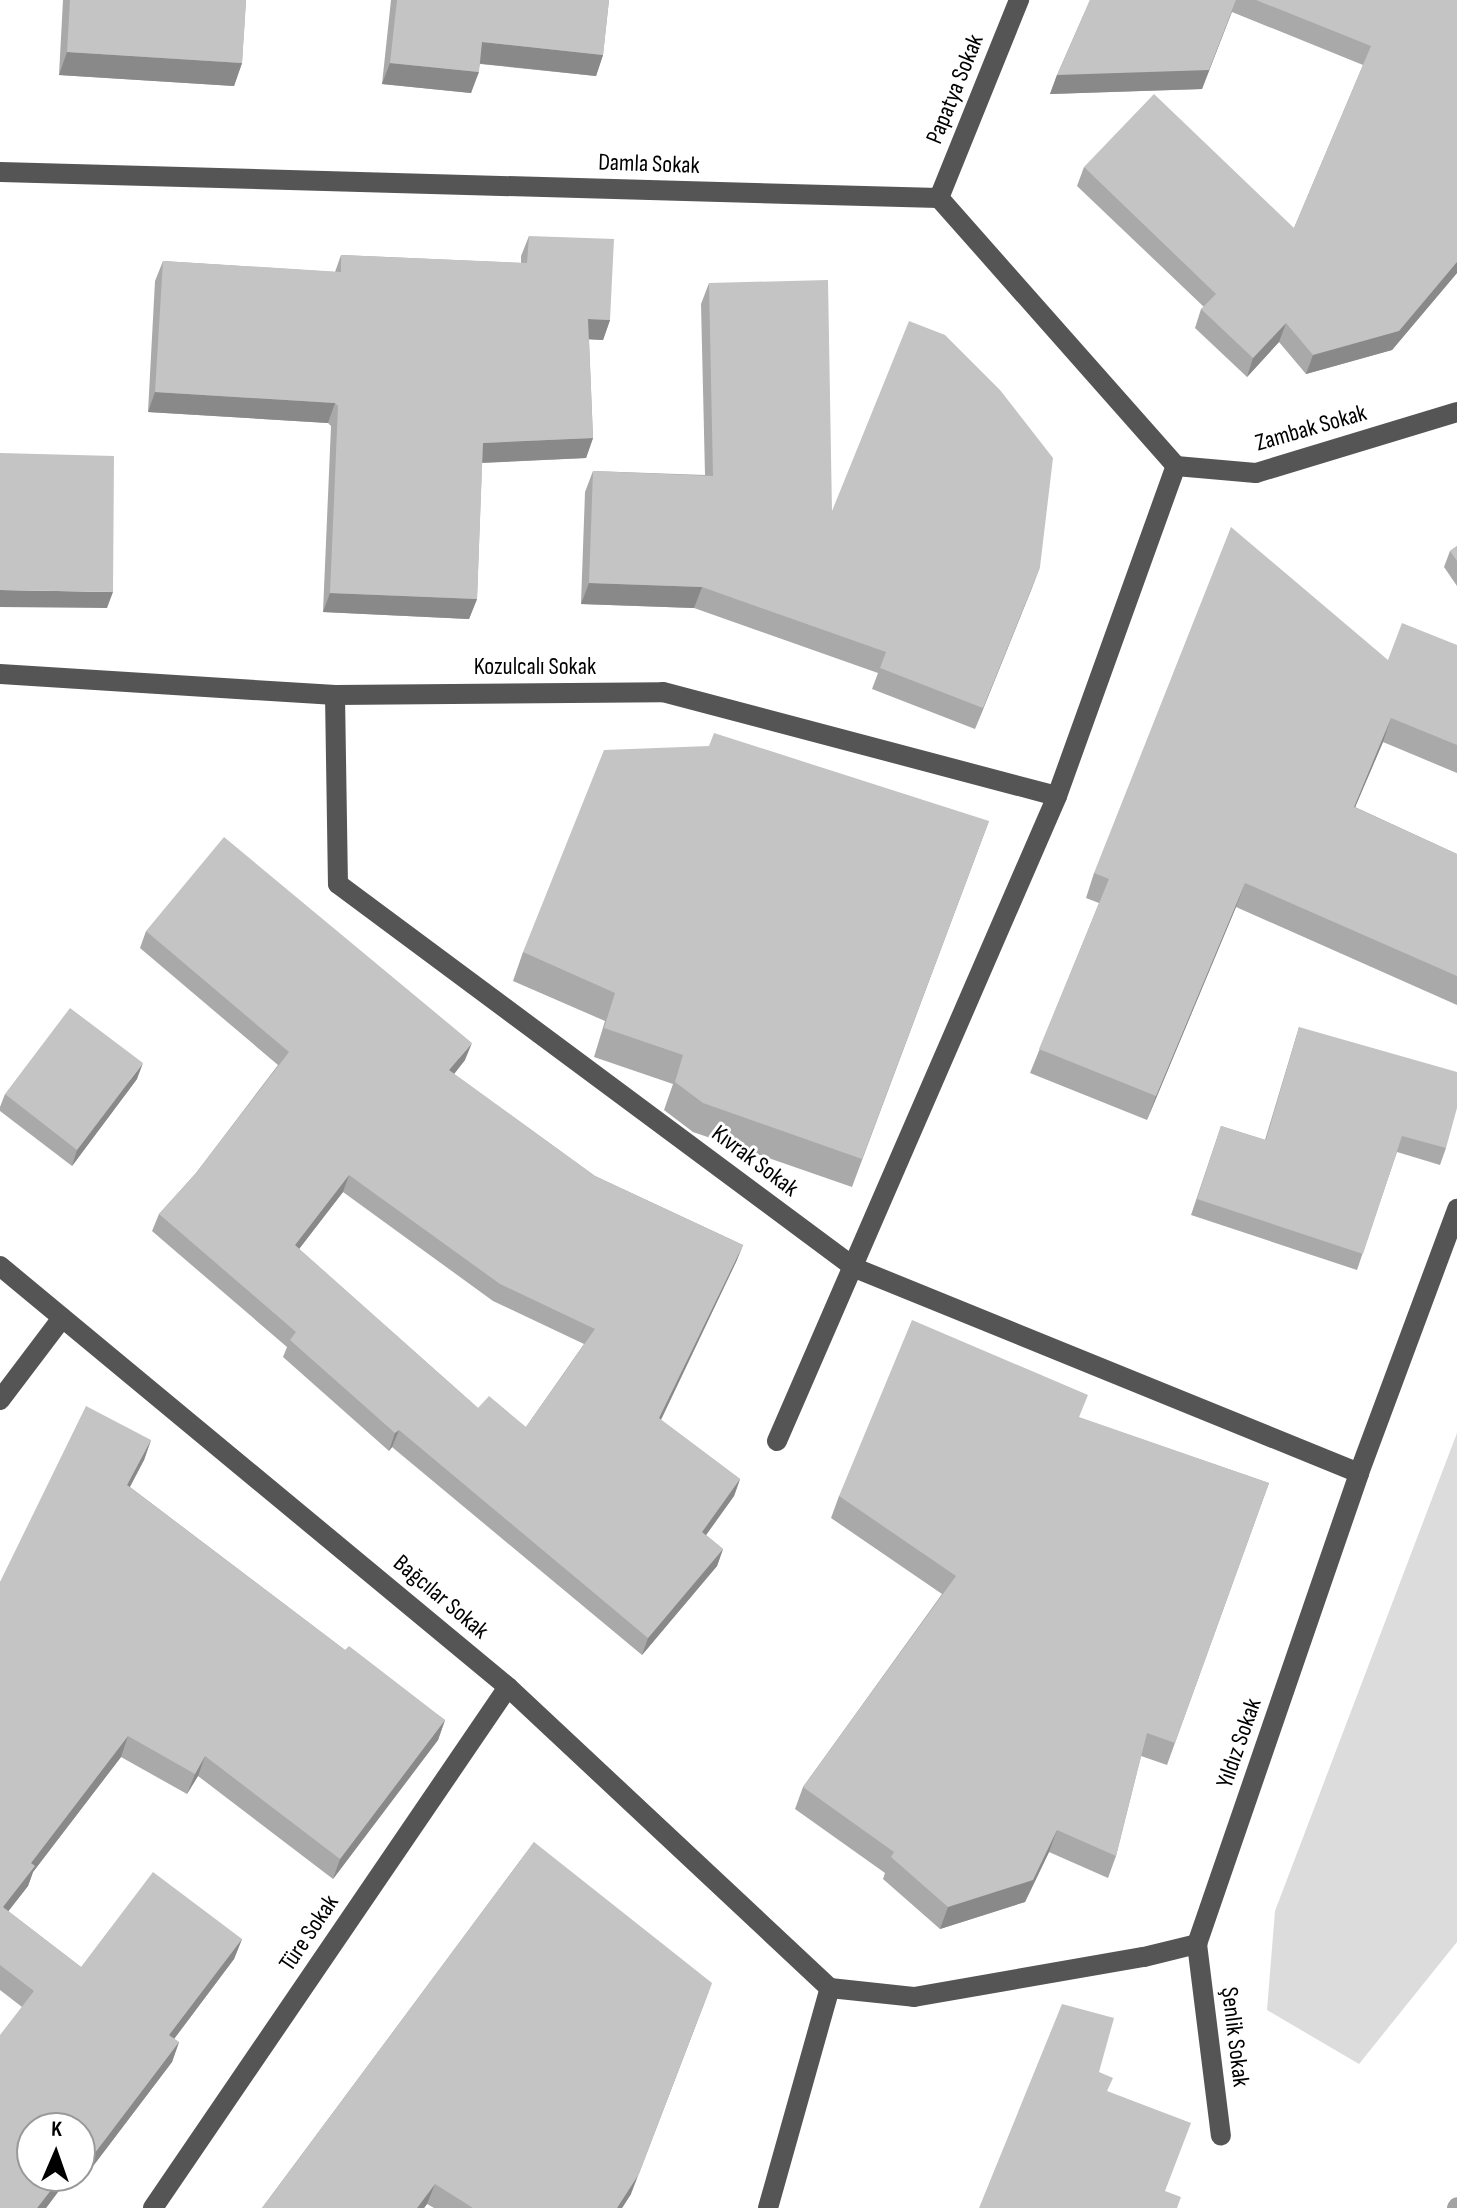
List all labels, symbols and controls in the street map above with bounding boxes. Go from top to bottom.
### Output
street label: Papatya Sokak [920,30,990,148]
street label: Damla Sokak [598,148,700,180]
street label: Zambak Sokak [1252,398,1370,458]
street label: Kozulcalı Sokak [474,653,596,681]
street label: Kıvrak Sokak [706,1119,804,1203]
street label: Bağcılar Sokak [387,1549,495,1645]
street label: Yıldız Sokak [1210,1694,1268,1792]
street label: Türe Sokak [273,1889,345,1977]
street label: Şenlik Sokak [1215,1985,1255,2089]
north arrow [16,2112,96,2192]
text: K [51,2116,63,2143]

